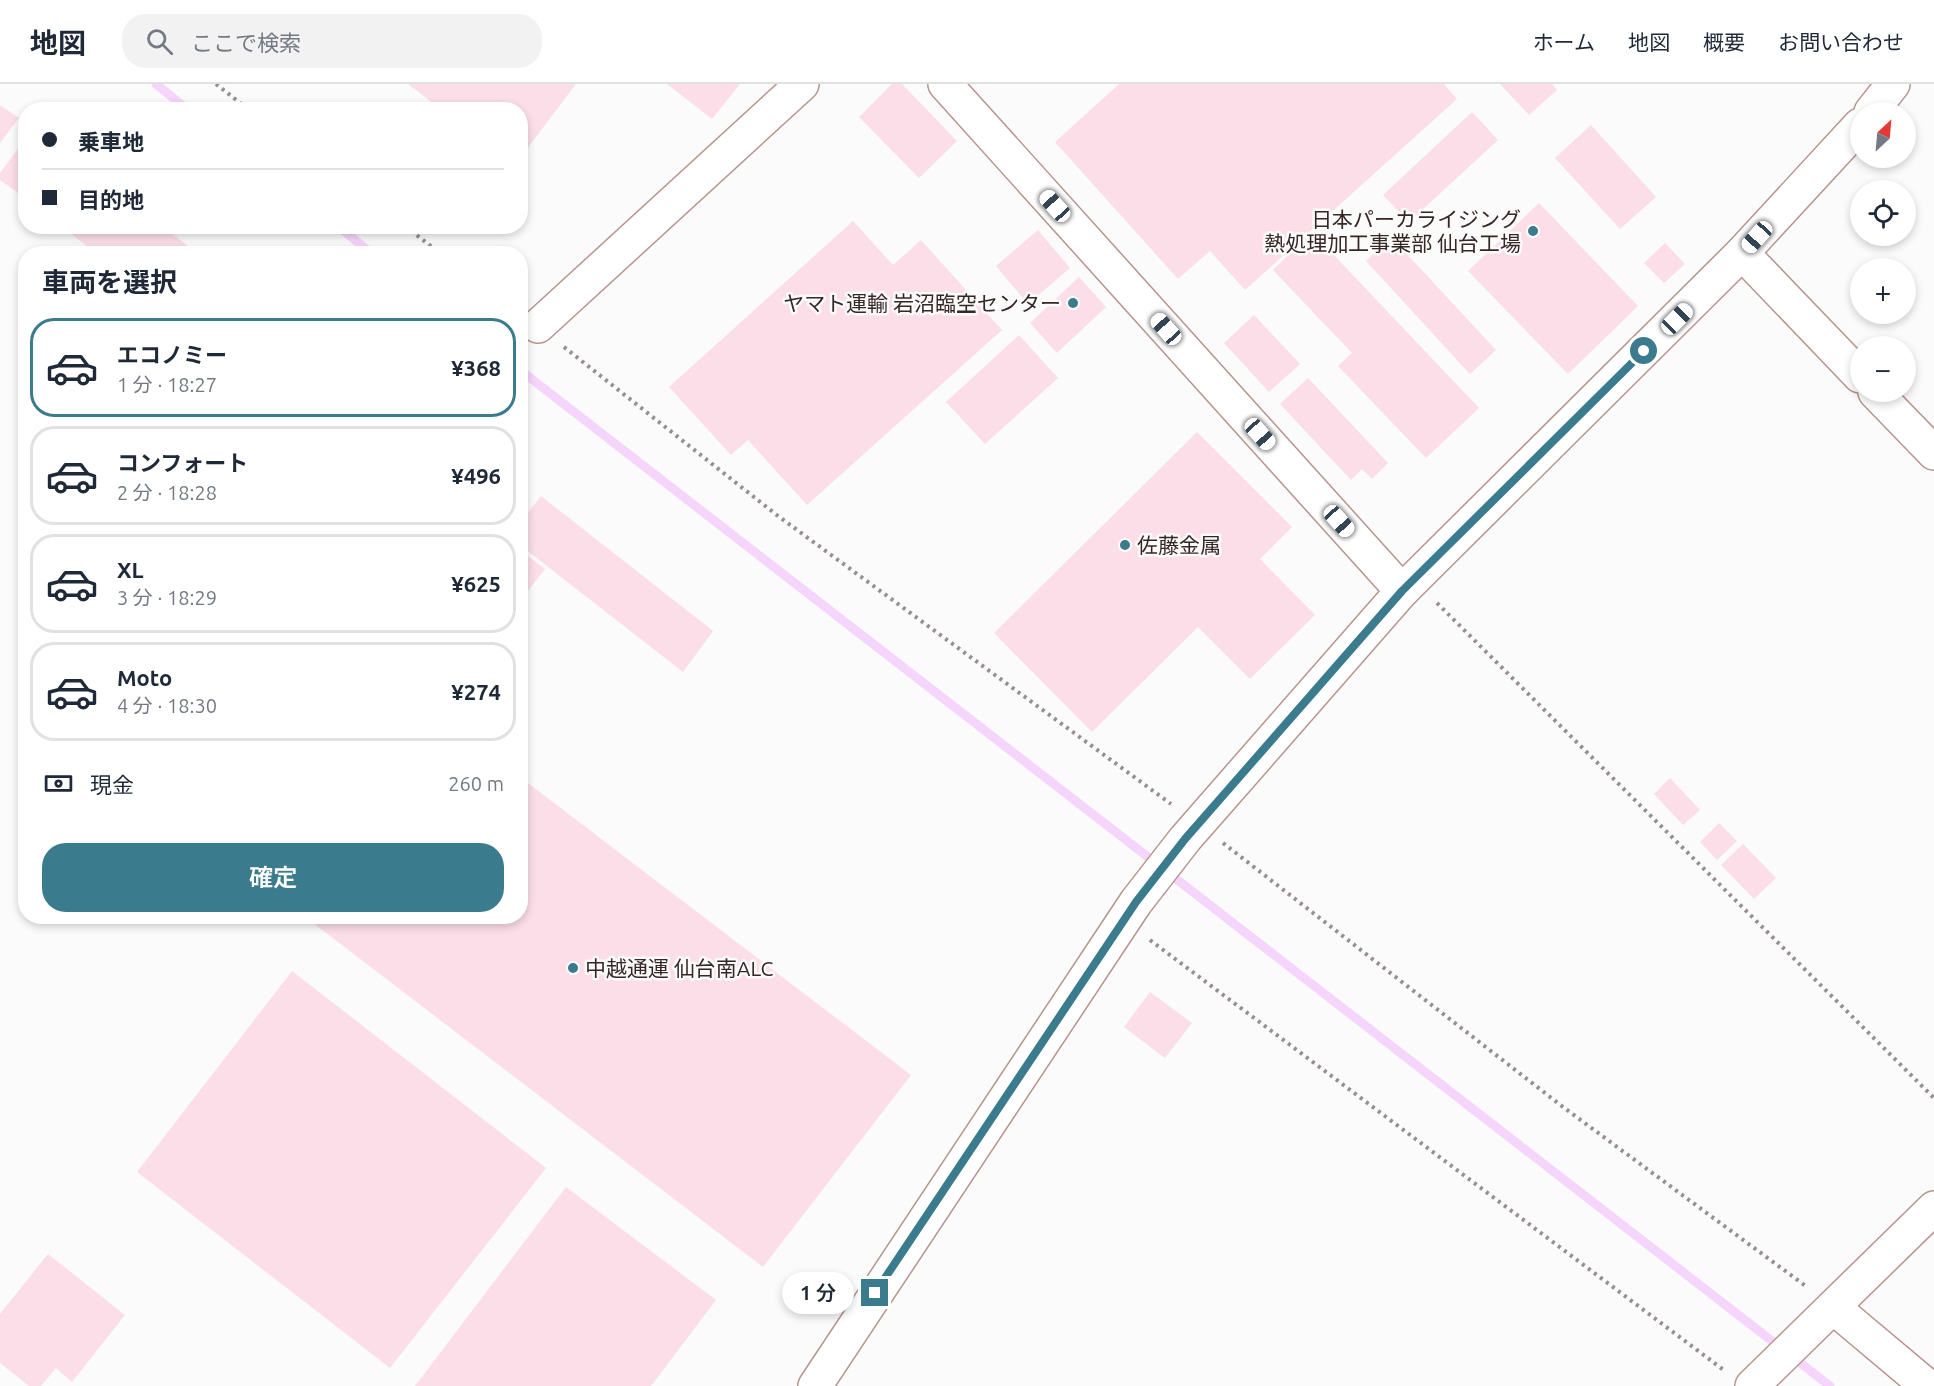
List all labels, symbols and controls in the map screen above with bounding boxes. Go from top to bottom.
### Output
search box [122,14,542,68]
icon: search [143,25,176,58]
text: 地図 [30,27,86,58]
text: ここで検索 [191,30,301,55]
text: ホーム [1533,30,1595,54]
text: 地図 [1628,30,1670,54]
text: 概要 [1703,30,1745,54]
text: お問い合わせ [1778,30,1904,54]
north arrow [1850,102,1916,168]
map controls [1850,102,1916,402]
text: 乗車地 [78,129,144,154]
button: locate [1850,180,1916,246]
text: 目的地 [78,187,144,212]
car [1036,187,1074,225]
place label: 日本パーカライジング 熱処理加工事業部 仙台工場 [1264,207,1521,255]
car [1738,218,1776,256]
marker: 日本パーカライジング 熱処理加工事業部 仙台工場 [1526,224,1540,238]
button: + [1850,258,1916,324]
text: 車両を選択 [42,267,177,297]
place label: ヤマト運輸 岩沼臨空センター [783,291,1061,315]
marker: ヤマト運輸 岩沼臨空センター [1066,296,1080,310]
car [1658,300,1696,338]
car [1147,310,1185,348]
button: − [1850,336,1916,402]
route start [1630,337,1657,364]
icon: car [45,341,99,395]
text: エコノミー [117,342,227,367]
text: ¥368 [451,355,501,380]
text: 1 分 · 18:27 [117,373,217,396]
car [1241,415,1279,453]
icon: car [45,449,99,503]
text: コンフォート [117,450,248,475]
text: ¥496 [451,463,501,488]
text: 2 分 · 18:28 [117,481,217,504]
car [1320,502,1358,540]
place label: 佐藤金属 [1137,533,1221,557]
marker: 佐藤金属 [1118,538,1132,552]
icon: car [45,557,99,611]
text: XL [117,557,144,582]
text: ¥625 [451,571,501,596]
text: 3 分 · 18:29 [117,586,217,609]
icon: car [45,665,99,719]
text: Moto [117,665,172,690]
text: ¥274 [451,679,501,704]
text: 4 分 · 18:30 [117,694,217,717]
icon: cash [42,767,75,800]
text: 現金 [90,772,134,797]
text: 260 m [448,772,504,795]
button: 確定 [42,843,504,912]
place label: 中越通運 仙台南ALC [585,956,773,980]
marker: 中越通運 仙台南ALC [566,961,580,975]
callout: 1 分 [782,1272,854,1314]
route end [861,1279,888,1306]
text: 1 分 [800,1281,836,1304]

